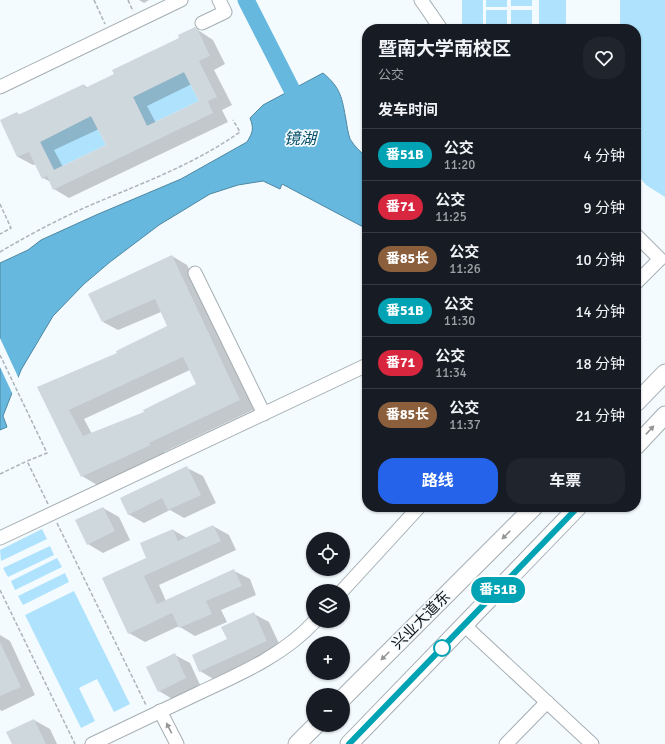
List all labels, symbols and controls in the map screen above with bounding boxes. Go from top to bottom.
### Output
text: 暨南大学南校区 [378,37,511,61]
button: heart [583,37,625,79]
text: 公交 [378,67,404,83]
text: 发车时间 [378,101,438,119]
water label: 镜湖 [284,129,319,149]
text: 公交 [444,139,474,157]
text: 番51B [386,146,424,163]
text: 4 分钟 [584,147,625,165]
text: 11:20 [444,157,475,173]
text: 公交 [435,191,465,209]
text: 番71 [386,198,415,215]
text: 9 分钟 [584,199,625,217]
text: 11:25 [435,209,467,225]
text: 公交 [449,243,479,261]
text: 番85长 [386,250,429,267]
text: 10 分钟 [575,251,625,269]
text: 11:26 [449,261,481,277]
text: 公交 [444,295,474,313]
text: 番51B [386,302,424,319]
text: 14 分钟 [575,303,625,321]
text: 11:30 [444,313,475,329]
text: 公交 [435,347,465,365]
text: 番71 [386,354,415,371]
text: 18 分钟 [575,355,625,373]
text: 11:34 [435,365,467,381]
text: 公交 [449,399,479,417]
text: 番85长 [386,406,429,423]
text: 21 分钟 [575,407,625,425]
text: 11:37 [449,417,481,433]
one-way arrow [646,425,655,435]
button: 路线 [378,458,498,504]
button: 车票 [506,458,625,504]
one-way arrow [501,530,511,540]
map controls [306,532,350,732]
button: locate [306,532,350,576]
line badge: 番51B [470,577,526,603]
text: 番51B [479,581,517,598]
button: layers [306,584,350,628]
street label: 兴业大道东 [388,587,454,653]
button: + [306,636,350,680]
unlabelled marker [433,639,451,657]
one-way arrow [380,651,390,661]
button: − [306,688,350,732]
one-way arrow [166,722,172,733]

